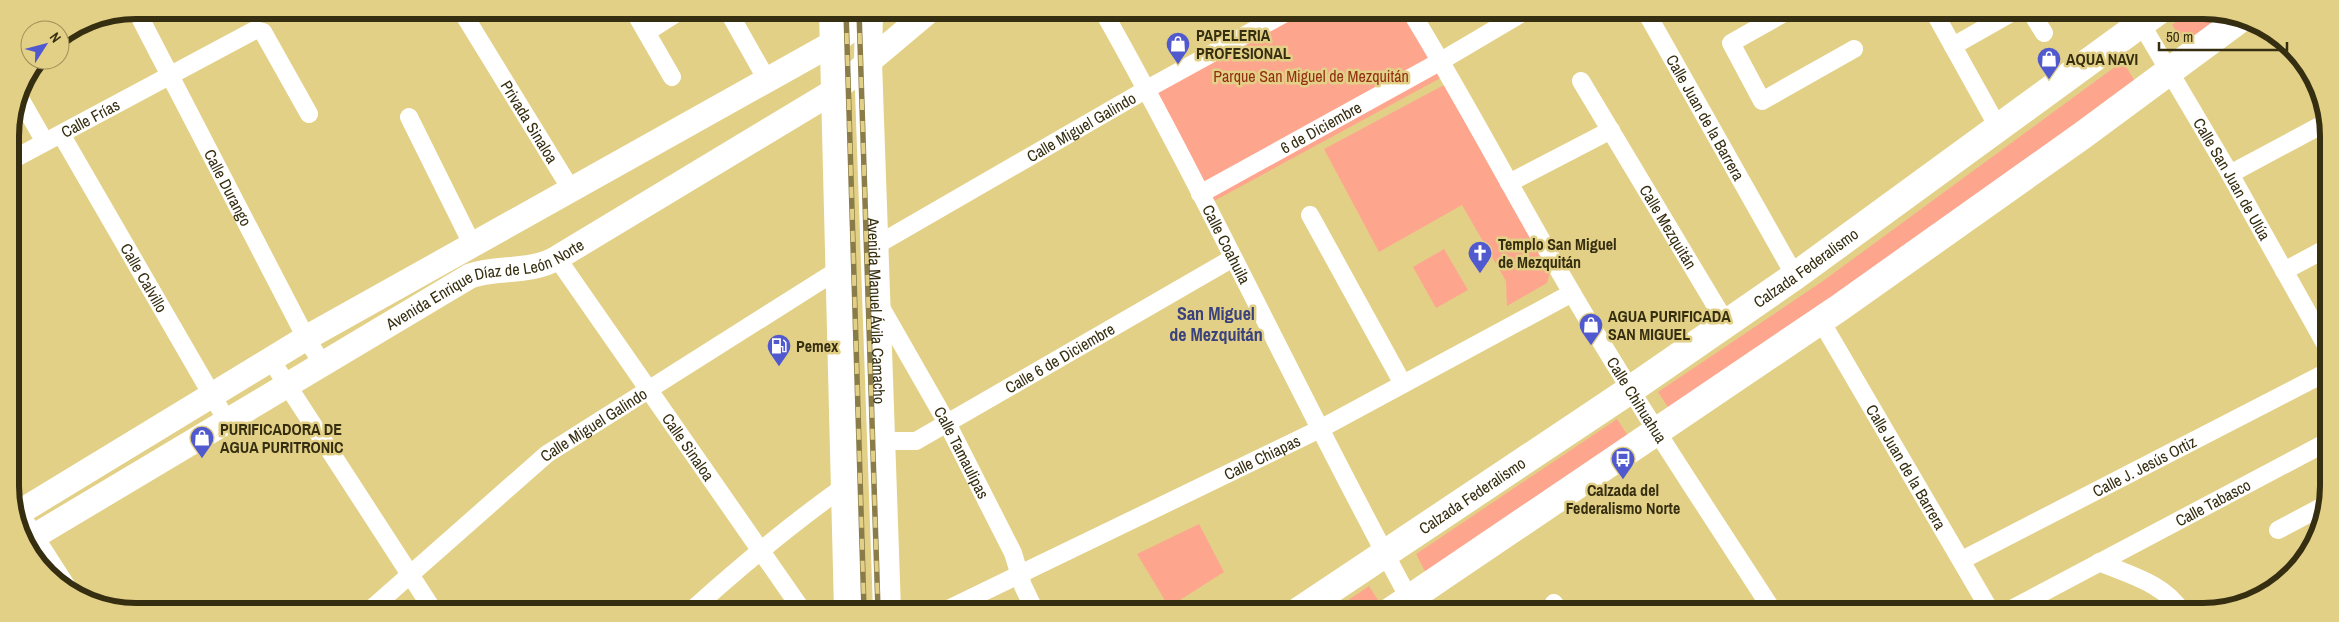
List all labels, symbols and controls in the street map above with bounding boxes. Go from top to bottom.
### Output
north arrow [20,20,70,70]
scale bar [2159,20,2286,52]
place label: PAPELERIA PROFESIONAL [1196,24,1291,64]
text: 50 m [2166,26,2193,47]
text: N [46,29,65,46]
shop icon: PAPELERIA PROFESIONAL [1165,31,1191,65]
shop icon: AQUA NAVI [2036,46,2062,80]
place label: AQUA NAVI [2066,48,2138,70]
street label: Calle Juan de la Barrera [1661,50,1750,185]
park label: Parque San Miguel de Mezquitán [1213,65,1409,87]
street label: Privada Sinaloa [496,76,564,168]
street label: Calle Miguel Galindo [1023,87,1140,167]
street label: Calle Frías [57,93,123,143]
street label: 6 de Diciembre [1276,96,1365,159]
street label: Calle San Juan de Ulúa [2188,114,2276,245]
street label: Calle Durango [199,145,257,230]
street label: Calle Mezquitán [1635,180,1702,273]
street label: Calle Coahuila [1197,201,1256,288]
street label: Avenida Manuel Ávila Camacho [862,216,891,404]
street label: Calzada Federalismo [1749,223,1862,313]
street label: Avenida Enrique Díaz de León Norte [381,233,588,335]
place label: Templo San Miguel de Mezquitán [1498,233,1617,273]
street label: Calle Calvillo [115,239,173,316]
church icon: Templo San Miguel de Mezquitán [1467,240,1493,274]
district label: San Miguel de Mezquitán [1169,301,1263,347]
place label: AGUA PURIFICADA SAN MIGUEL [1608,305,1731,345]
shop icon: AGUA PURIFICADA SAN MIGUEL [1578,312,1604,346]
street label: Calle 6 de Diciembre [1001,318,1119,398]
fuel station icon: Pemex [766,333,792,367]
place label: Pemex [796,335,839,357]
street label: Calle Chihuahua [1602,353,1673,448]
street label: Calle Miguel Galindo [535,382,651,466]
street label: Calle Juan de la Barrera [1861,400,1952,534]
street label: Calle Tamaulipas [929,402,995,502]
street label: Calle Sinaloa [657,408,720,486]
place label: PURIFICADORA DE AGUA PURITRONIC [220,418,343,458]
shop icon: PURIFICADORA DE AGUA PURITRONIC [189,425,215,459]
street label: Calle Chiapas [1220,429,1304,485]
street label: Calle J. Jesús Ortiz [2089,430,2200,502]
bus stop icon: Calzada del Federalismo Norte [1610,446,1636,480]
street label: Calzada Federalismo [1414,452,1530,539]
street label: Calle Tabasco [2171,473,2254,532]
place label: Calzada del Federalismo Norte [1566,479,1680,519]

